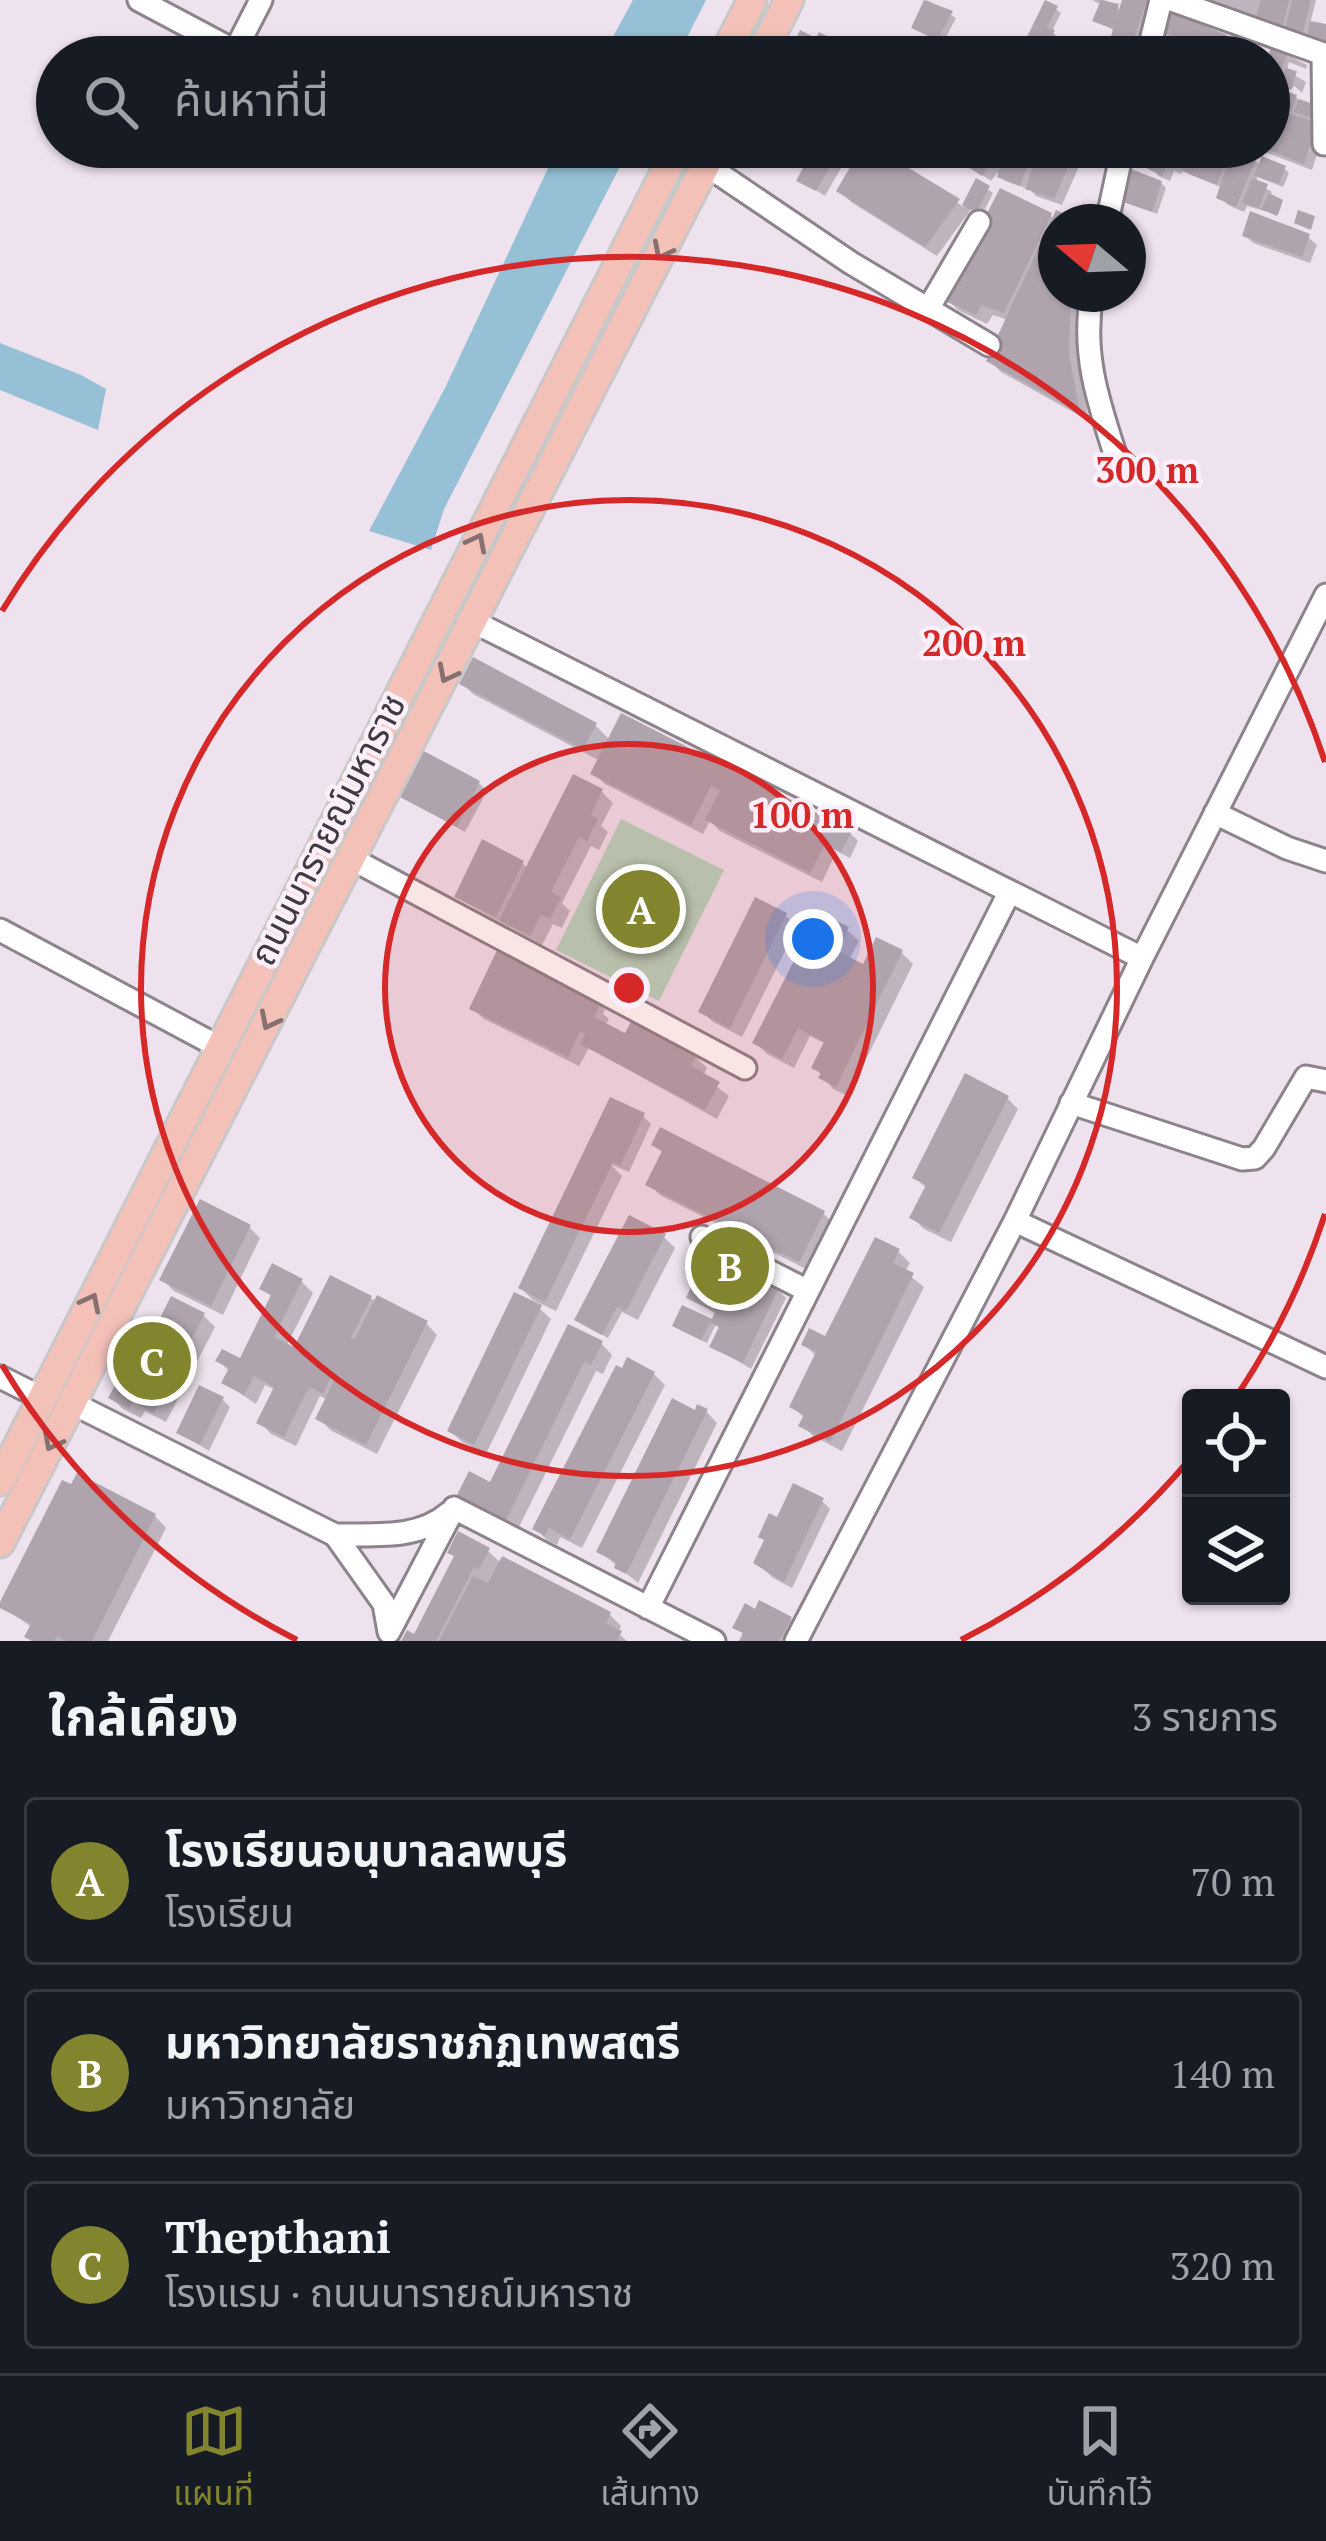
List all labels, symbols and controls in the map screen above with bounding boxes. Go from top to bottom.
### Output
search box [36,36,1290,168]
icon: search [78,69,144,135]
text: ค้นหาที่นี่ [174,69,329,129]
north arrow [1038,204,1146,312]
one-way arrow [653,239,676,261]
text: 300 m [1095,446,1199,493]
one-way arrow [462,533,486,554]
text: 200 m [922,619,1026,666]
one-way arrow [438,662,462,683]
street label: ถนนนารายณ์มหาราช [238,685,416,973]
text: 100 m [750,791,854,838]
pin: A [602,864,680,954]
your location [783,909,843,969]
centre of rings [608,967,650,1009]
one-way arrow [260,1008,283,1030]
pin: B [691,1221,769,1311]
one-way arrow [77,1293,101,1314]
pin: C [113,1316,191,1406]
map controls [1182,1389,1290,1605]
button: locate [1182,1389,1290,1497]
one-way arrow [42,1430,66,1451]
button: layers [1182,1497,1290,1605]
text: ใกล้เคียง [48,1682,238,1750]
text: 3 รายการ [1131,1690,1278,1742]
text: โรงเรียนอนุบาลลพบุรี [165,1819,567,1879]
text: A [76,1855,104,1907]
text: 70 m [1190,1855,1275,1907]
text: โรงเรียน [165,1886,294,1938]
text: มหาวิทยาลัยราชภัฏเทพสตรี [165,2011,680,2071]
text: B [77,2047,103,2099]
text: 140 m [1170,2047,1275,2099]
text: มหาวิทยาลัย [165,2078,355,2130]
text: Thepthani [165,2206,391,2266]
text: C [77,2239,103,2291]
text: 320 m [1170,2239,1275,2291]
text: โรงแรม · ถนนนารายณ์มหาราช [165,2266,633,2318]
tab: แผนที่ [173,2398,254,2520]
tab: เส้นทาง [600,2398,700,2520]
tab: บันทึกไว้ [1047,2398,1153,2520]

